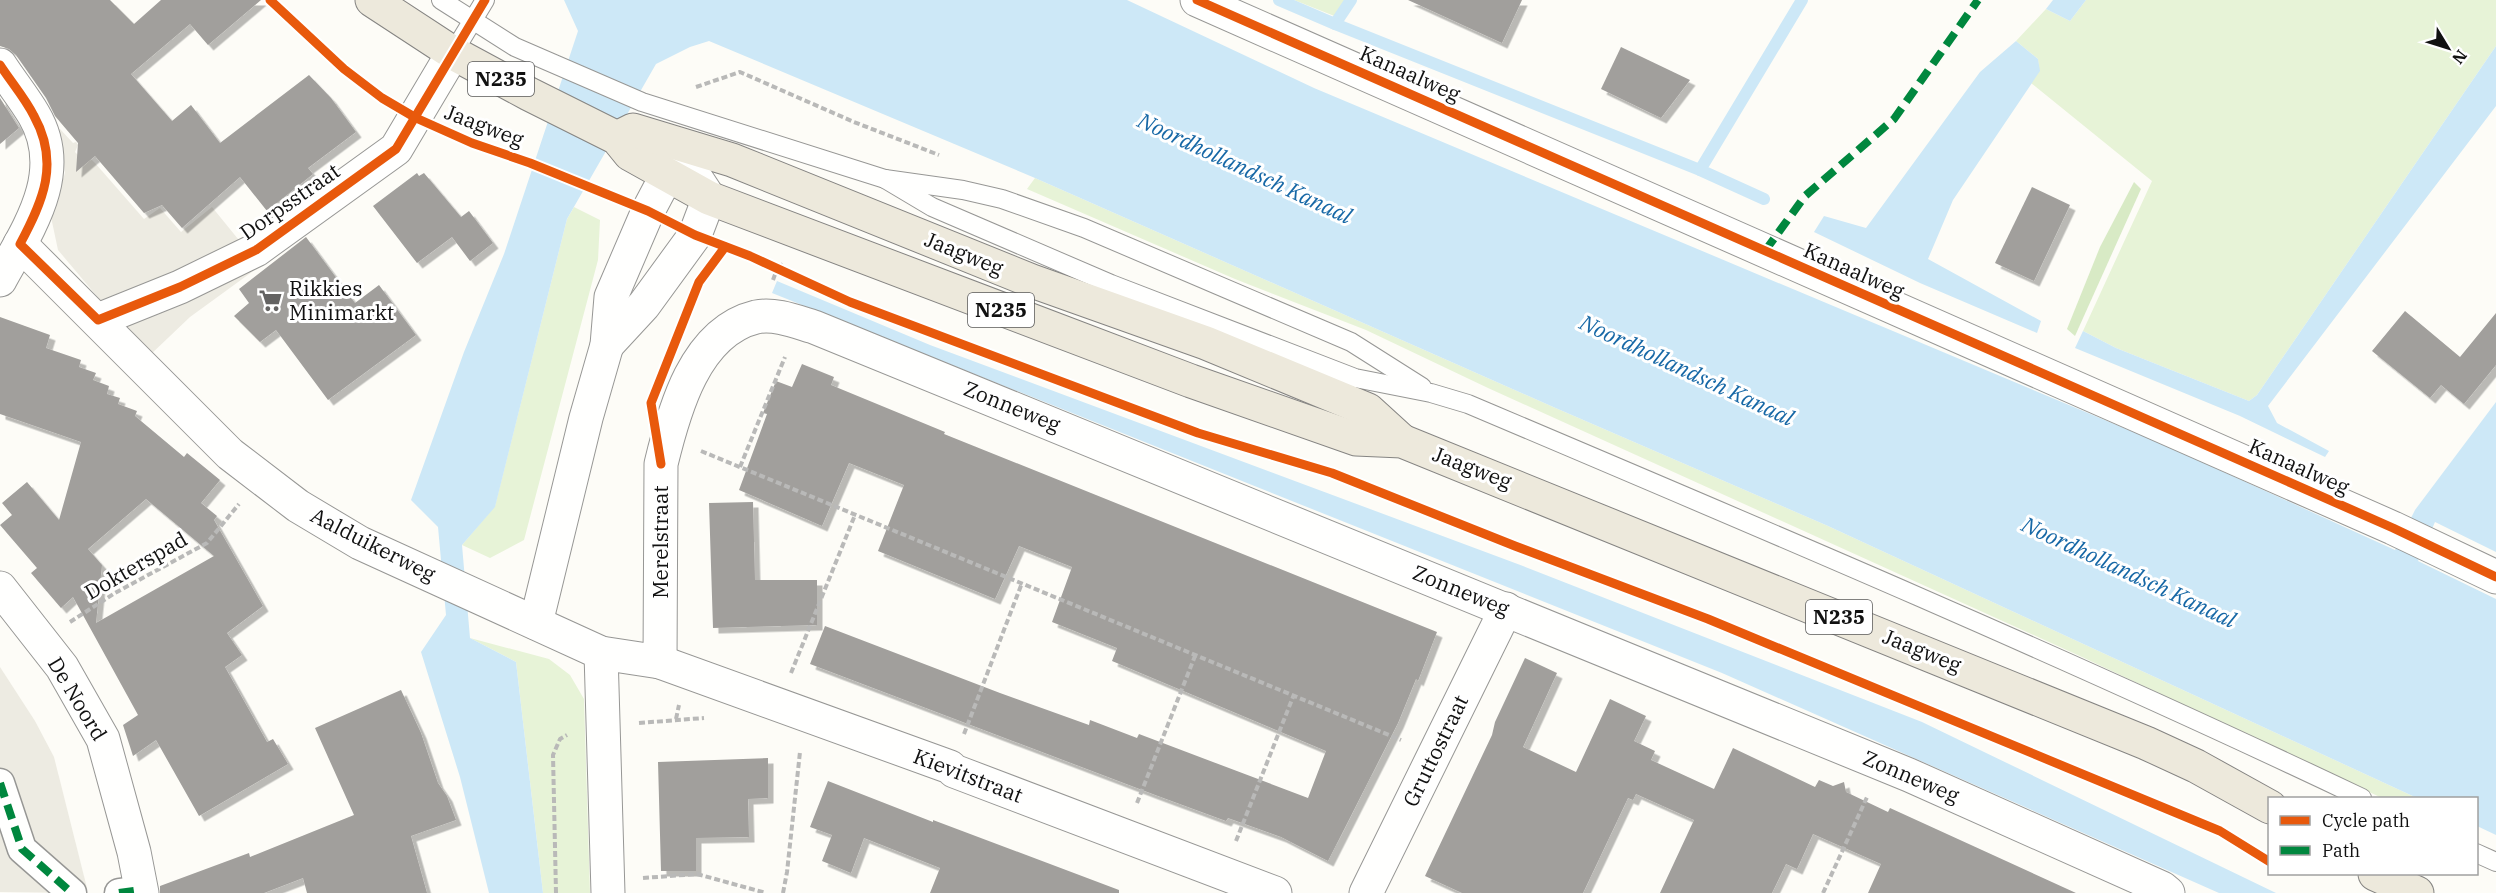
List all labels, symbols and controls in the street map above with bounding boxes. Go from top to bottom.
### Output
north arrow [2418,18,2478,78]
street label: Kanaalweg [1356,38,1466,108]
text: N [2448,46,2472,68]
road number: N235 [468,62,534,96]
street label: Jaagweg [441,97,529,153]
water label: Noordhollandsch Kanaal [1133,105,1358,230]
street label: Dorpsstraat [234,156,345,246]
street label: Jaagweg [921,225,1008,282]
street label: Kanaalweg [1800,235,1910,305]
place label: Rikkies Minimarkt [289,274,394,326]
supermarket icon: Rikkies Minimarkt [258,288,284,314]
road number: N235 [968,293,1034,327]
water label: Noordhollandsch Kanaal [1575,307,1800,432]
street label: Zonneweg [960,374,1065,438]
street label: Kanaalweg [2245,431,2355,501]
street label: Jaagweg [1429,439,1517,495]
street label: Merelstraat [646,485,674,599]
street label: Aalduikerweg [306,501,441,588]
water label: Noordhollandsch Kanaal [2017,509,2242,634]
street label: Dokterspad [79,524,192,606]
street label: Zonneweg [1409,558,1514,622]
road number: N235 [1806,600,1872,634]
street label: Jaagweg [1879,622,1966,679]
street label: De Noord [42,651,114,746]
street label: Gruttostraat [1396,690,1474,811]
street label: Kievitstraat [910,741,1027,809]
street label: Zonneweg [1859,743,1964,809]
legend [2268,797,2478,875]
text: Cycle path [2322,809,2410,832]
text: Path [2322,839,2360,862]

